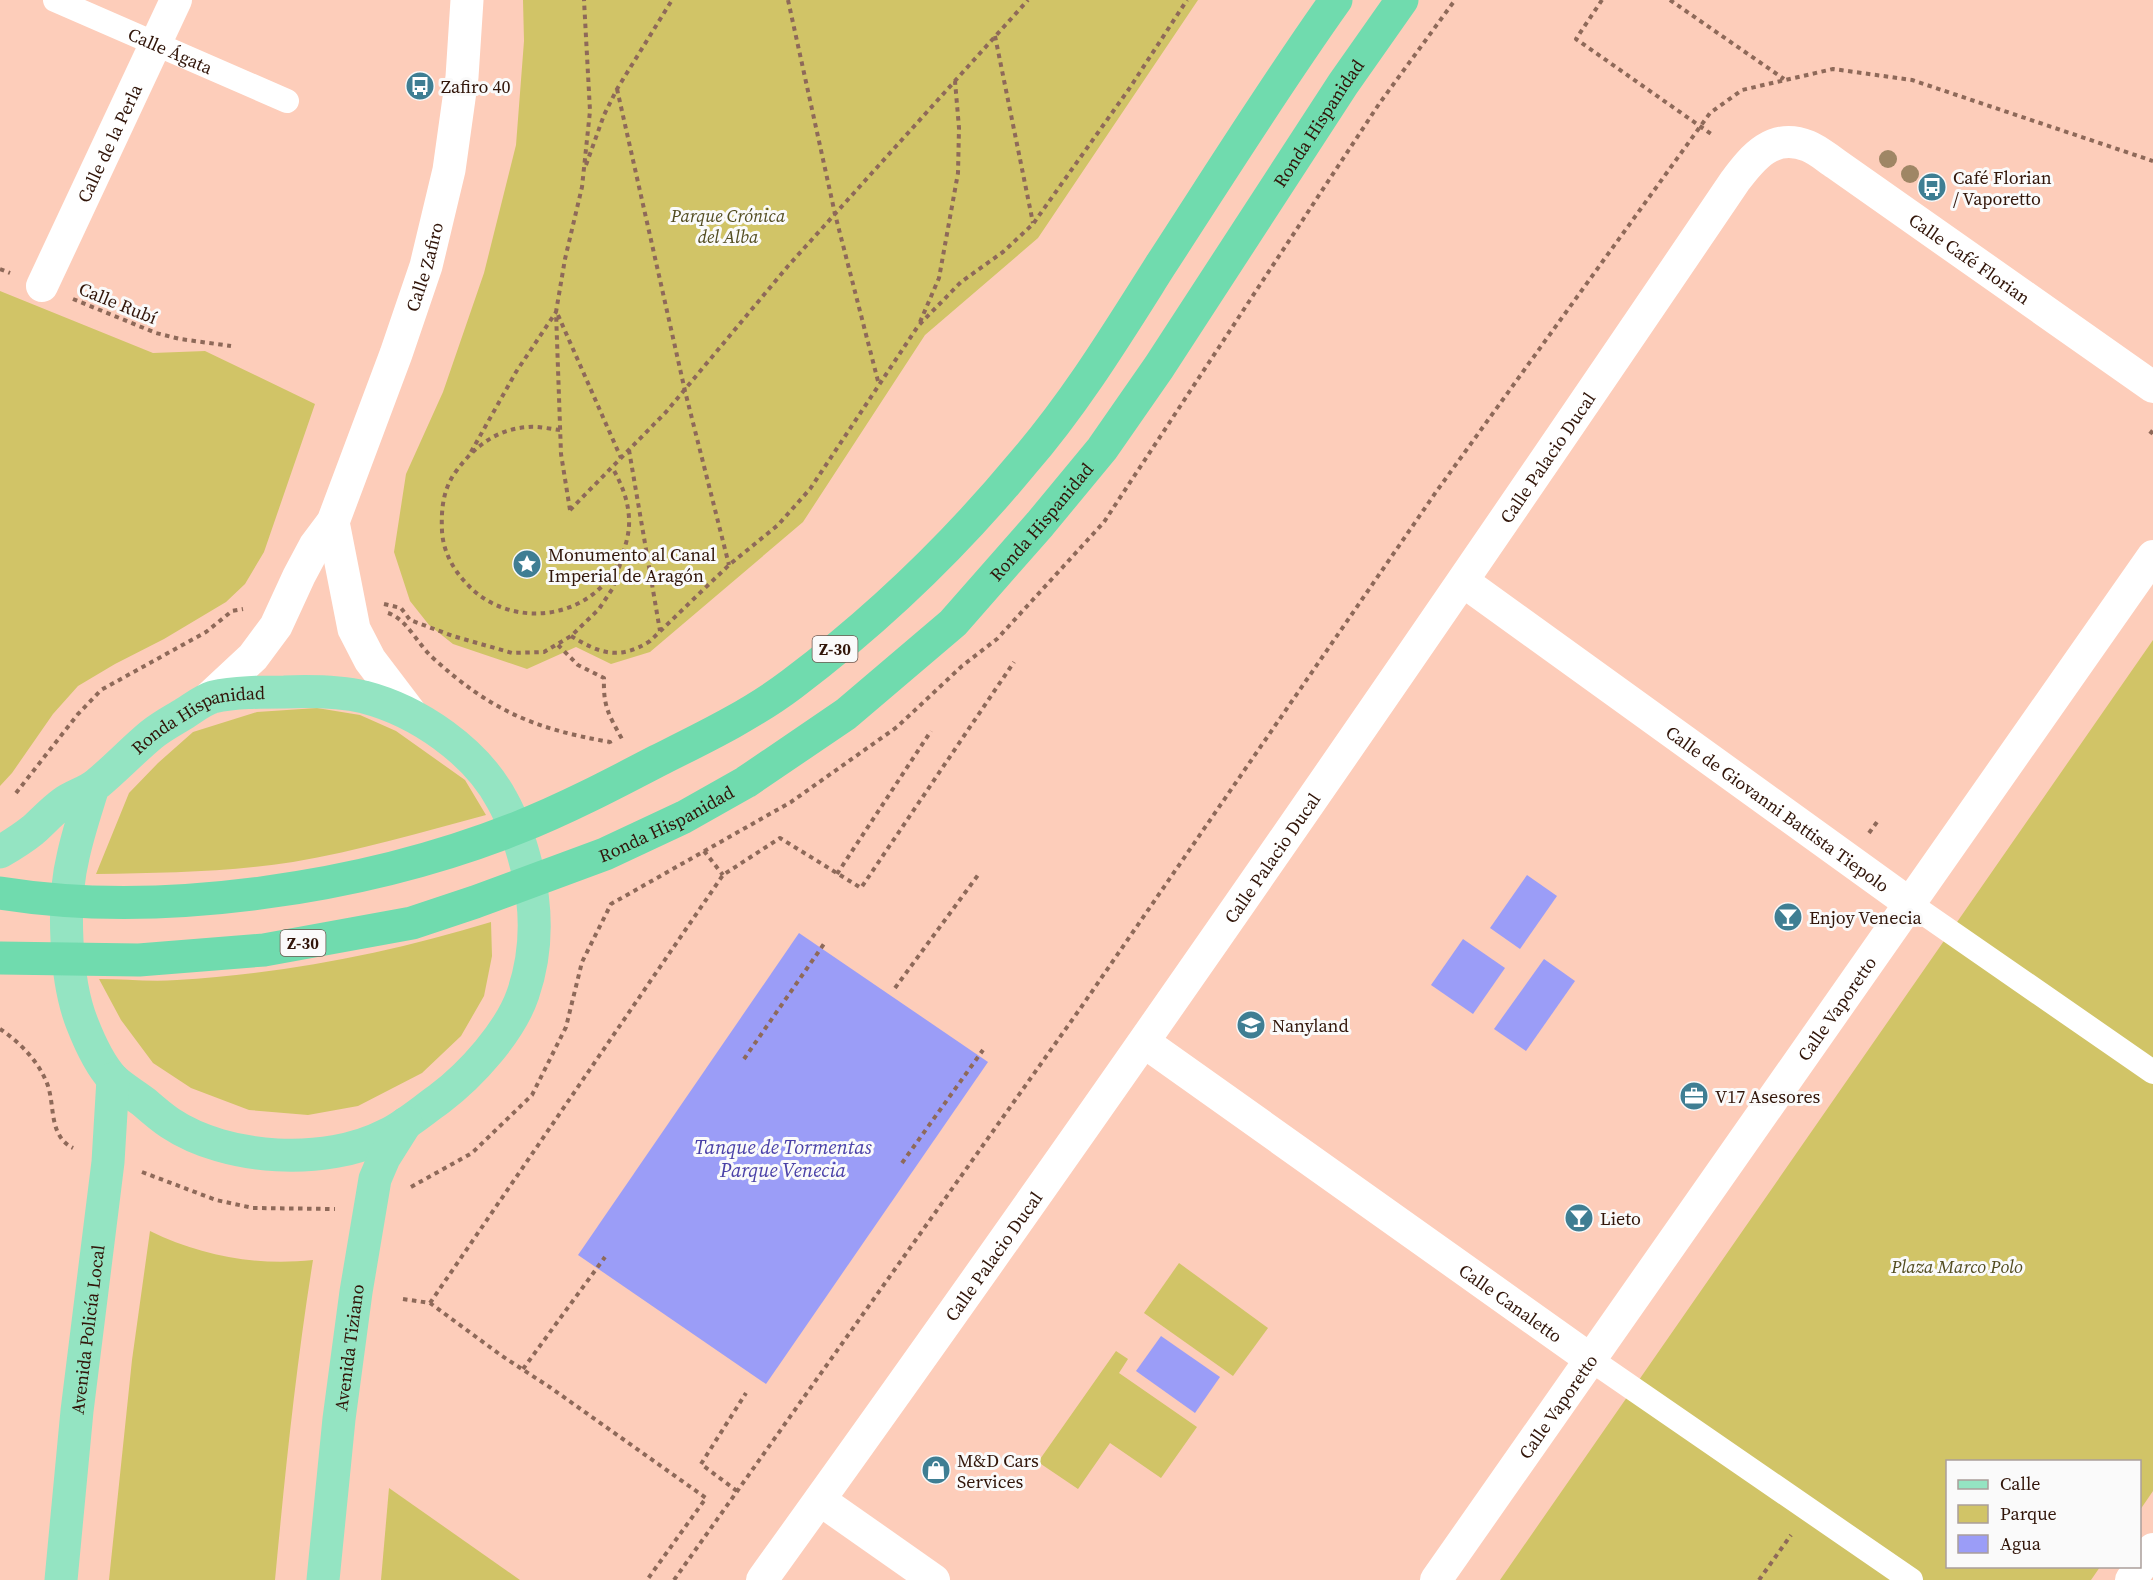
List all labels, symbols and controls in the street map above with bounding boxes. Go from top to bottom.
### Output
street label: Calle Ágata [124,21,217,80]
street label: Ronda Hispanidad [1267,54,1369,192]
bus stop icon: Zafiro 40 [404,70,436,102]
place label: Zafiro 40 [441,74,511,99]
street label: Calle de la Perla [71,79,148,206]
place label: Café Florian / Vaporetto [1953,165,2052,211]
bus stop icon: Café Florian / Vaporetto [1916,171,1948,203]
park label: Parque Crónica del Alba [670,203,786,249]
street label: Calle Café Florian [1904,207,2036,310]
street label: Calle Zafiro [399,219,449,315]
street label: Calle Rubí [75,276,161,330]
street label: Calle Palacio Ducal [1493,387,1601,528]
street label: Ronda Hispanidad [983,457,1098,586]
place label: Monumento al Canal Imperial de Aragón [548,542,716,588]
place icon: Monumento al Canal Imperial de Aragón [511,548,543,580]
road number: Z-30 [812,636,858,662]
street label: Ronda Hispanidad [125,680,265,759]
street label: Calle de Giovanni Battista Tiepolo [1661,719,1895,898]
street label: Ronda Hispanidad [595,779,738,868]
street label: Calle Palacio Ducal [1218,788,1326,928]
bar icon: Enjoy Venecia [1772,901,1804,933]
place label: Enjoy Venecia [1809,905,1923,930]
road number: Z-30 [280,930,326,956]
street label: Calle Vaporetto [1791,951,1882,1066]
school or university icon: Nanyland [1235,1009,1267,1041]
place label: Nanyland [1272,1013,1349,1038]
office icon: V17 Asesores [1678,1080,1710,1112]
place label: V17 Asesores [1715,1084,1821,1109]
water label: Tanque de Tormentas Parque Venecia [694,1133,873,1184]
street label: Calle Palacio Ducal [939,1186,1048,1326]
bar icon: Lieto [1563,1202,1595,1234]
place label: Lieto [1600,1206,1641,1231]
street label: Avenida Policía Local [64,1243,110,1416]
park label: Plaza Marco Polo [1890,1254,2023,1279]
street label: Calle Canaletto [1454,1257,1568,1348]
street label: Avenida Tiziano [328,1282,370,1412]
street label: Calle Vaporetto [1512,1349,1603,1464]
place label: M&D Cars Services [957,1448,1039,1494]
shop icon: M&D Cars Services [920,1454,952,1486]
legend [1946,1460,2141,1568]
text: Calle [2000,1471,2040,1496]
text: Parque [2000,1501,2057,1526]
text: Agua [2000,1531,2042,1556]

